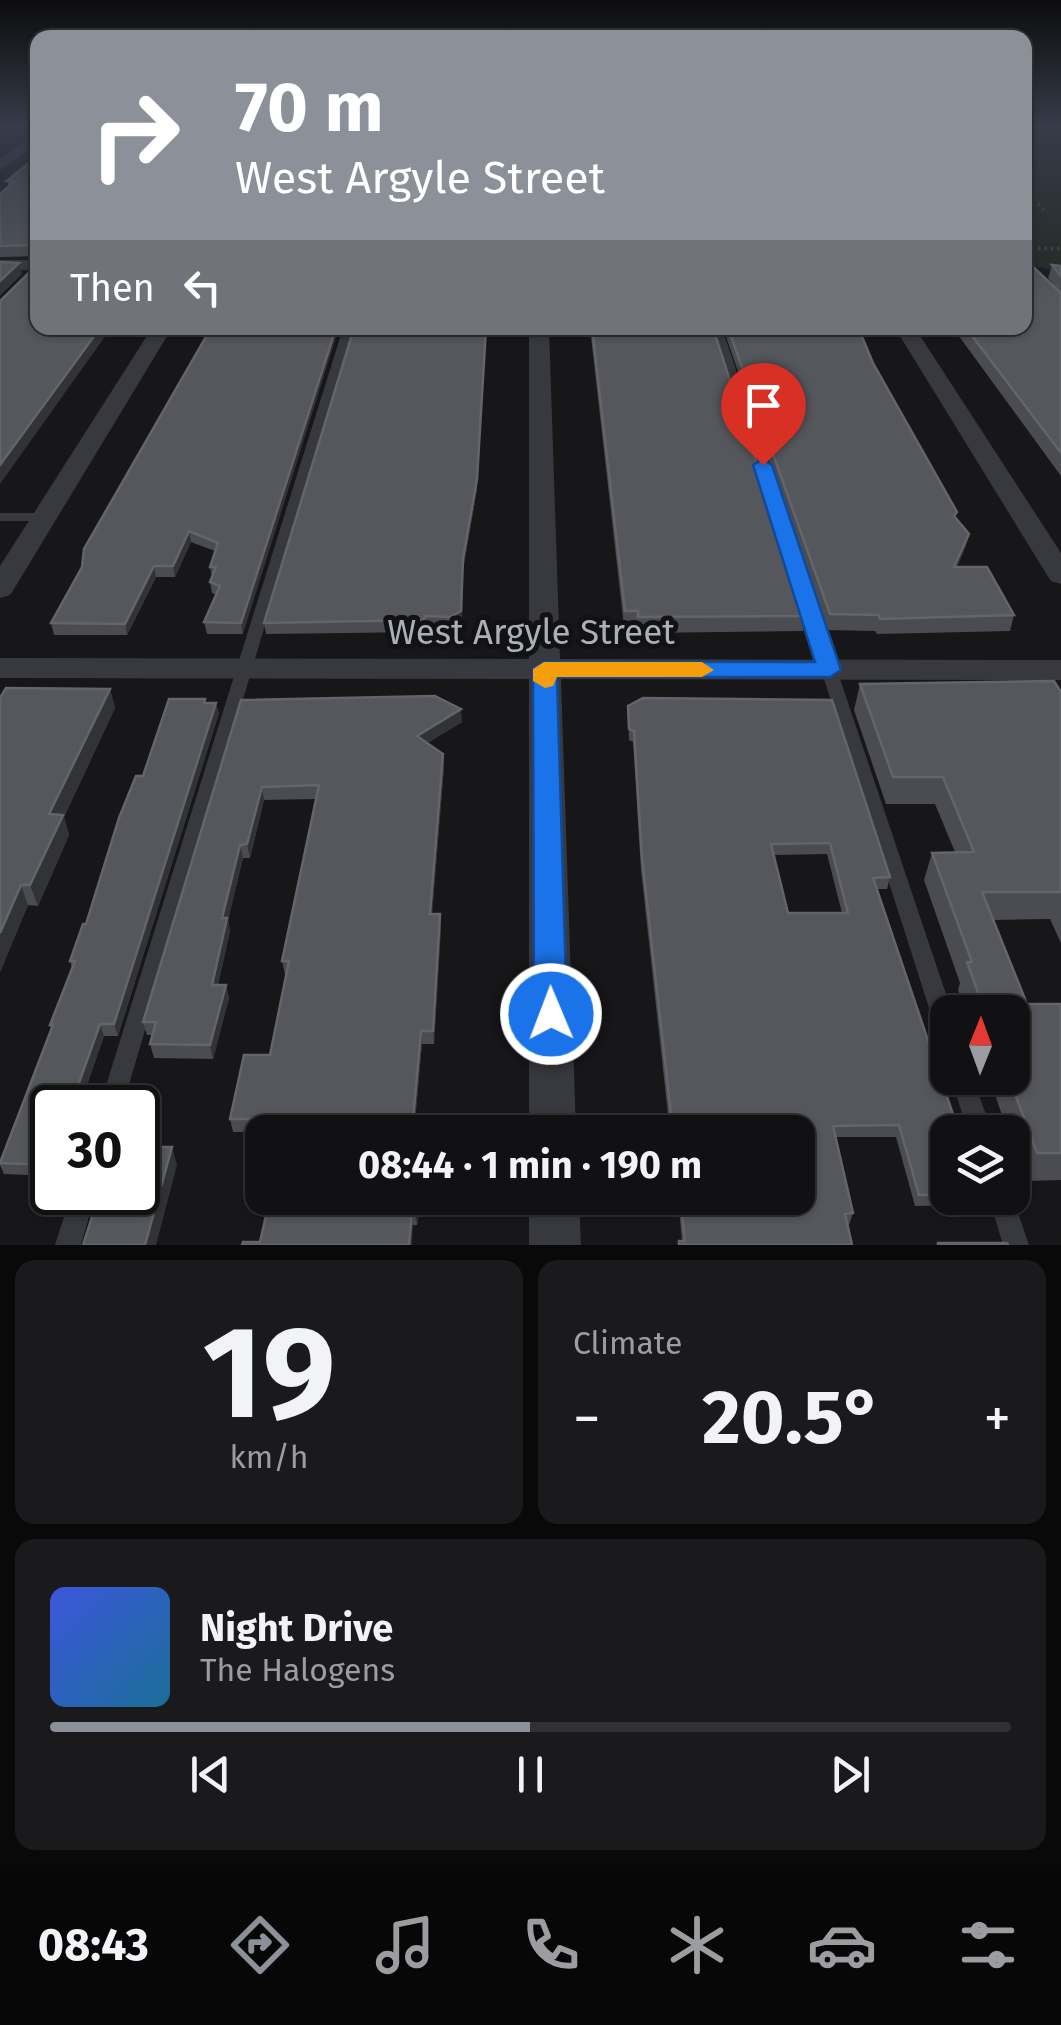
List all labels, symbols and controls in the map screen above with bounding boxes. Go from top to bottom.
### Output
text: 70 m [235,66,384,150]
icon: right [70,70,200,200]
text: West Argyle Street [235,151,605,205]
icon: left [175,260,230,315]
text: Then [70,265,155,311]
pin [721,363,806,466]
icon: arrive [736,378,791,433]
street label: West Argyle Street [387,611,675,653]
position arrow [499,962,603,1066]
north arrow [930,995,1030,1095]
map controls [930,995,1030,1215]
speed limit sign: 30 [30,1085,160,1215]
button: layers [930,1115,1030,1215]
text: 08:44 · 1 min · 190 m [358,1142,702,1188]
text: 19 [202,1295,336,1451]
text: Climate [573,1324,682,1362]
text: 20.5° [702,1373,882,1463]
text: − [573,1386,601,1452]
text: + [984,1386,1011,1452]
text: km/h [229,1438,309,1476]
text: Night Drive [200,1605,393,1651]
text: The Halogens [200,1651,395,1689]
icon: previous [183,1747,238,1802]
icon: pause [503,1747,558,1802]
icon: next [823,1747,878,1802]
icon: directions [225,1910,295,1980]
icon: music [370,1910,440,1980]
icon: phone [516,1910,586,1980]
icon: climate [662,1910,732,1980]
icon: car [807,1910,877,1980]
icon: filters [953,1910,1023,1980]
text: 08:43 [38,1918,149,1972]

